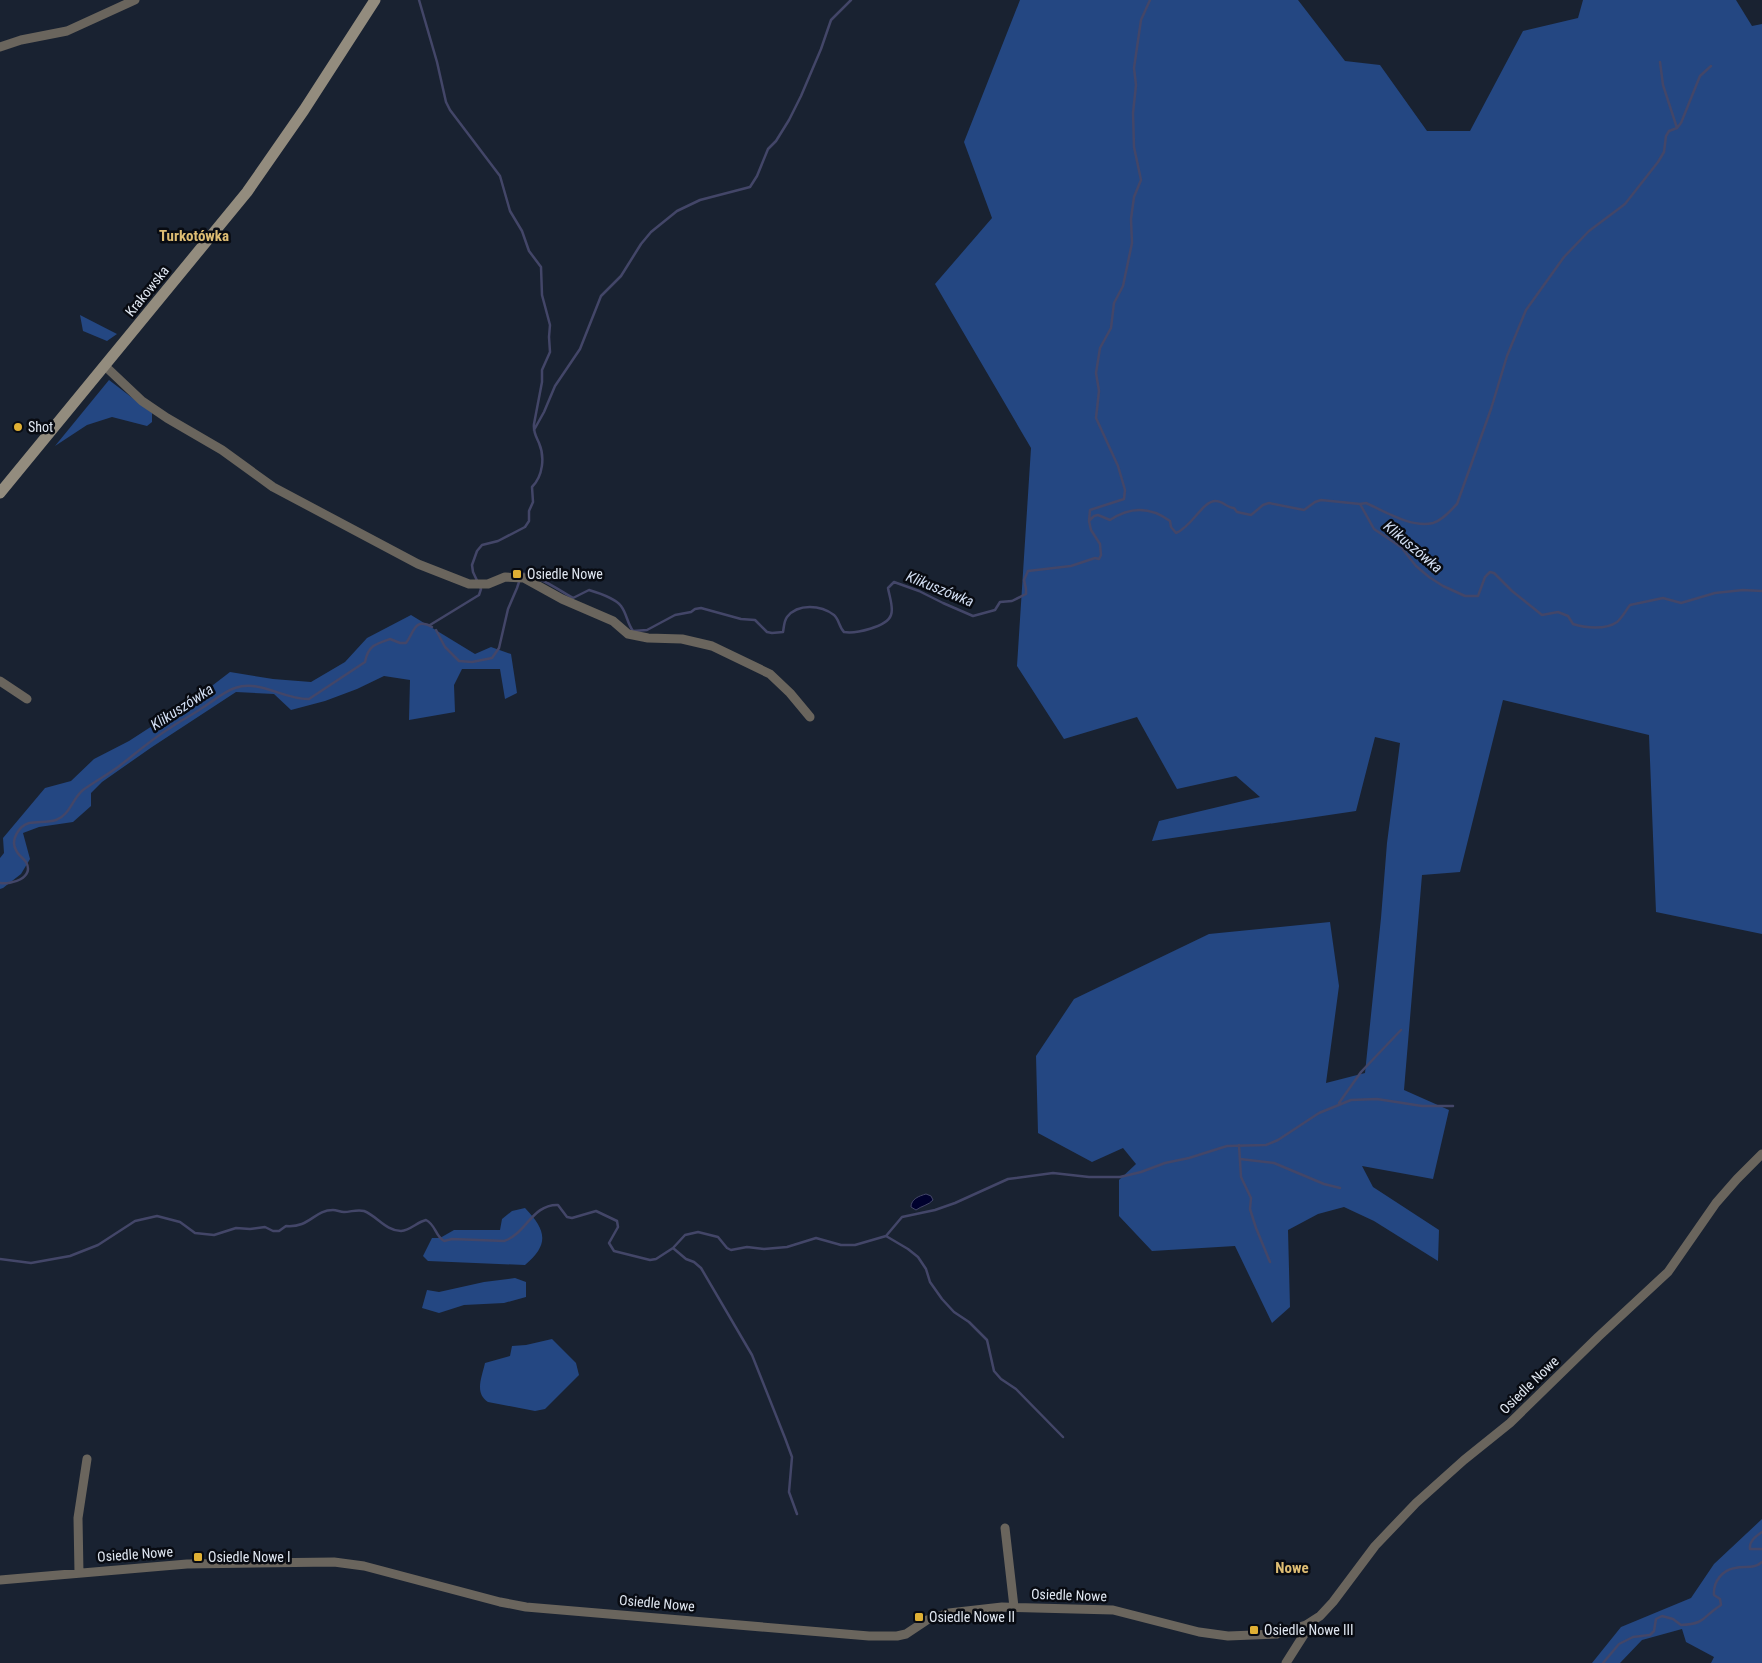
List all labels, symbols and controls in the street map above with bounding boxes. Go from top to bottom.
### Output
district label: Turkotówka [159,227,229,245]
street label: Krakowska [122,263,172,319]
place label: Shot [28,419,53,435]
marker: Shot [12,421,24,433]
water label: Klikuszówka [1380,517,1446,577]
place label: Osiedle Nowe [527,566,603,582]
water label: Klikuszówka [904,567,976,611]
marker: Osiedle Nowe [511,568,523,580]
water label: Klikuszówka [147,680,217,734]
street label: Osiedle Nowe [1496,1353,1562,1417]
street label: Osiedle Nowe [97,1543,174,1565]
place label: Osiedle Nowe I [208,1549,291,1565]
marker: Osiedle Nowe I [192,1551,204,1563]
district label: Nowe [1275,1559,1309,1577]
street label: Osiedle Nowe [1031,1586,1108,1604]
street label: Osiedle Nowe [619,1592,696,1614]
place label: Osiedle Nowe II [929,1609,1015,1625]
marker: Osiedle Nowe II [913,1611,925,1623]
place label: Osiedle Nowe III [1264,1622,1354,1638]
marker: Osiedle Nowe III [1248,1624,1260,1636]

